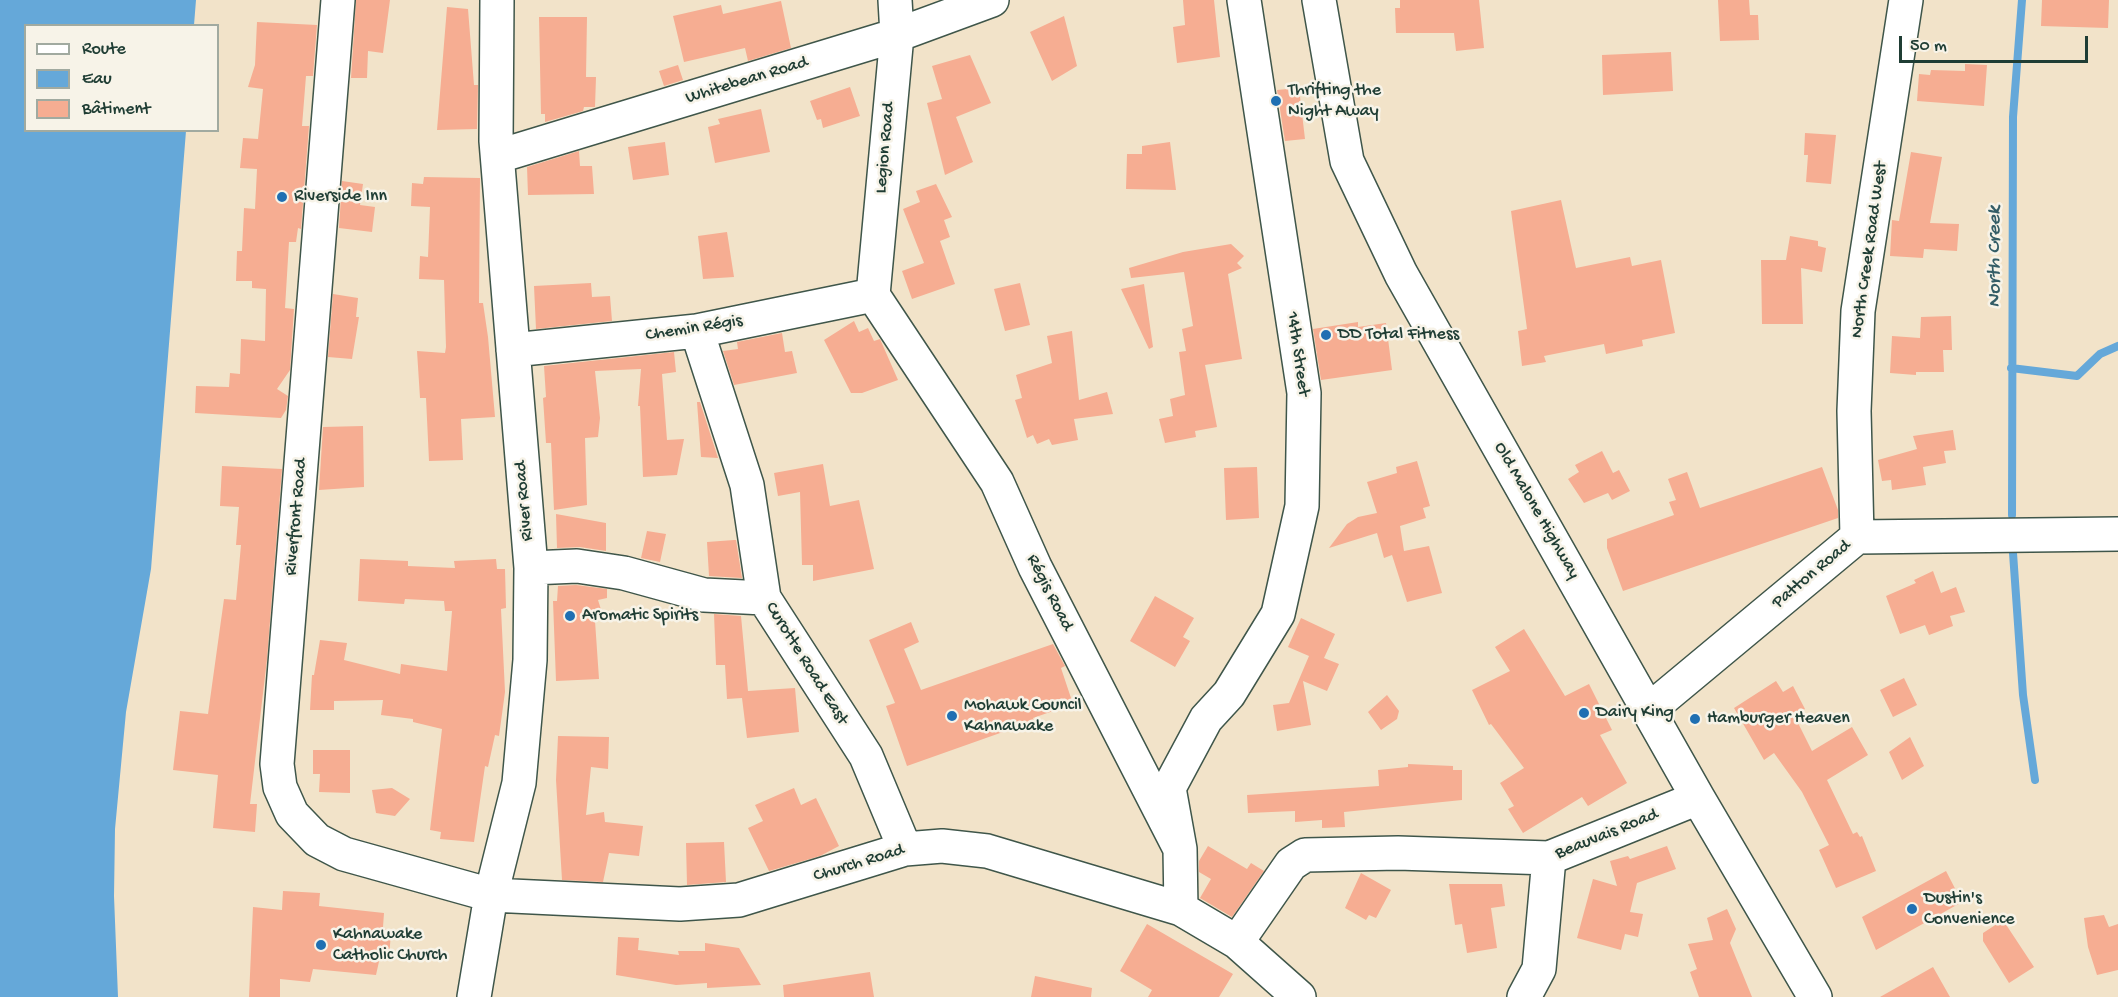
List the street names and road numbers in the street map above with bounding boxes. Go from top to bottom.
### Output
street label: Whitebean Road [683,52,811,110]
street label: Legion Road [871,101,901,195]
street label: North Creek Road West [1847,160,1893,340]
street label: 14th Street [1280,310,1314,398]
street label: Chemin Régis [644,311,744,347]
street label: Old Malone Highway [1488,439,1584,583]
street label: Riverfront Road [281,457,313,577]
street label: River Road [511,460,539,542]
street label: Patton Road [1768,536,1856,614]
street label: Régis Road [1021,551,1077,635]
street label: Curotte Road East [760,599,852,729]
street label: Beauvais Road [1552,805,1662,865]
street label: Church Road [811,840,907,888]

